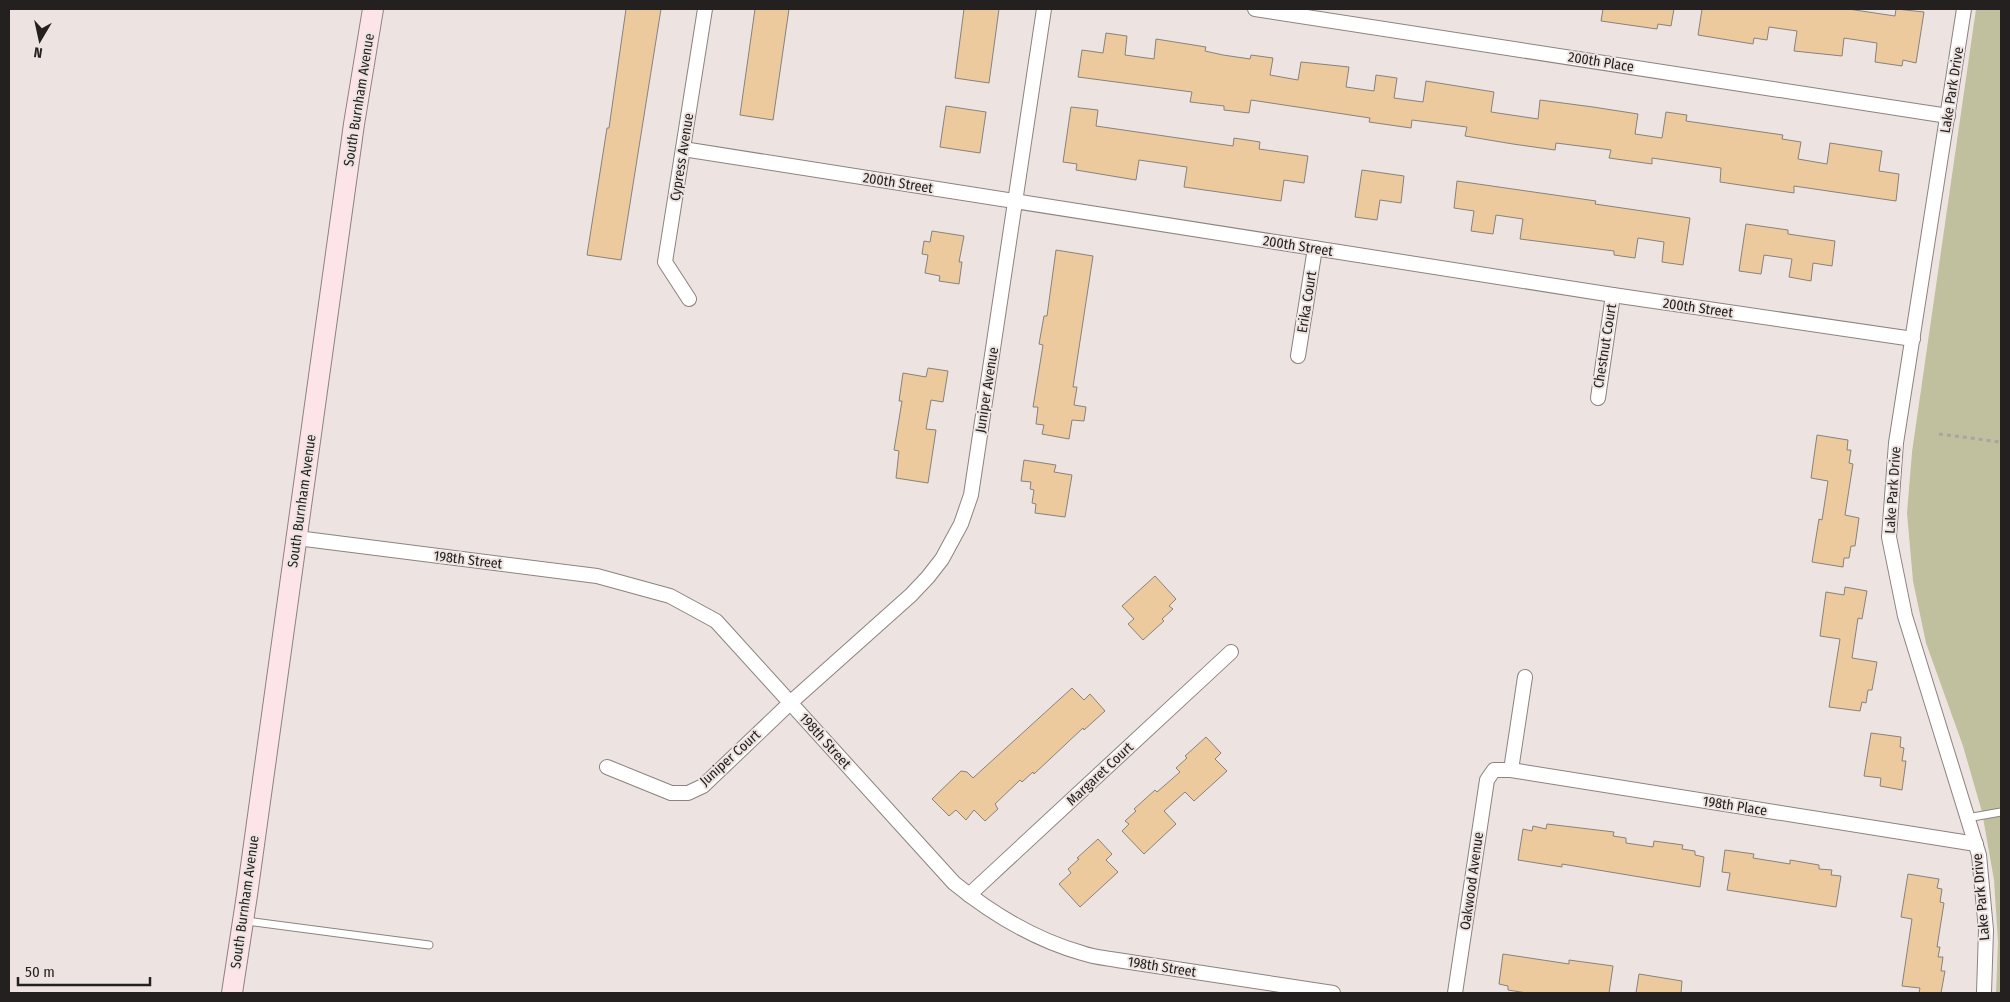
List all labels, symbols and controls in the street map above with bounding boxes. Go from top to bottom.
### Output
north arrow [15,15,65,65]
street label: South Burnham Avenue [340,32,378,168]
text: N [33,43,44,61]
street label: Lake Park Drive [1937,45,1967,134]
street label: 200th Place [1567,48,1635,76]
street label: Cypress Avenue [667,112,697,202]
street label: 200th Street [862,169,935,197]
street label: 200th Street [1262,232,1335,260]
street label: Erika Court [1294,269,1320,334]
street label: 200th Street [1662,295,1734,321]
street label: Chestnut Court [1590,302,1620,389]
street label: Juniper Avenue [972,346,1002,434]
street label: South Burnham Avenue [284,433,320,569]
street label: Lake Park Drive [1881,446,1905,534]
street label: 198th Street [433,547,504,573]
street label: 198th Street [796,710,855,773]
street label: Juniper Court [696,726,764,790]
street label: Margaret Court [1063,739,1137,809]
street label: 198th Place [1702,793,1768,819]
street label: Oakwood Avenue [1457,831,1487,931]
street label: South Burnham Avenue [227,834,263,970]
street label: Lake Park Drive [1969,853,1993,941]
street label: 198th Street [1127,953,1198,981]
scale bar [18,954,150,986]
text: 50 m [25,963,55,981]

